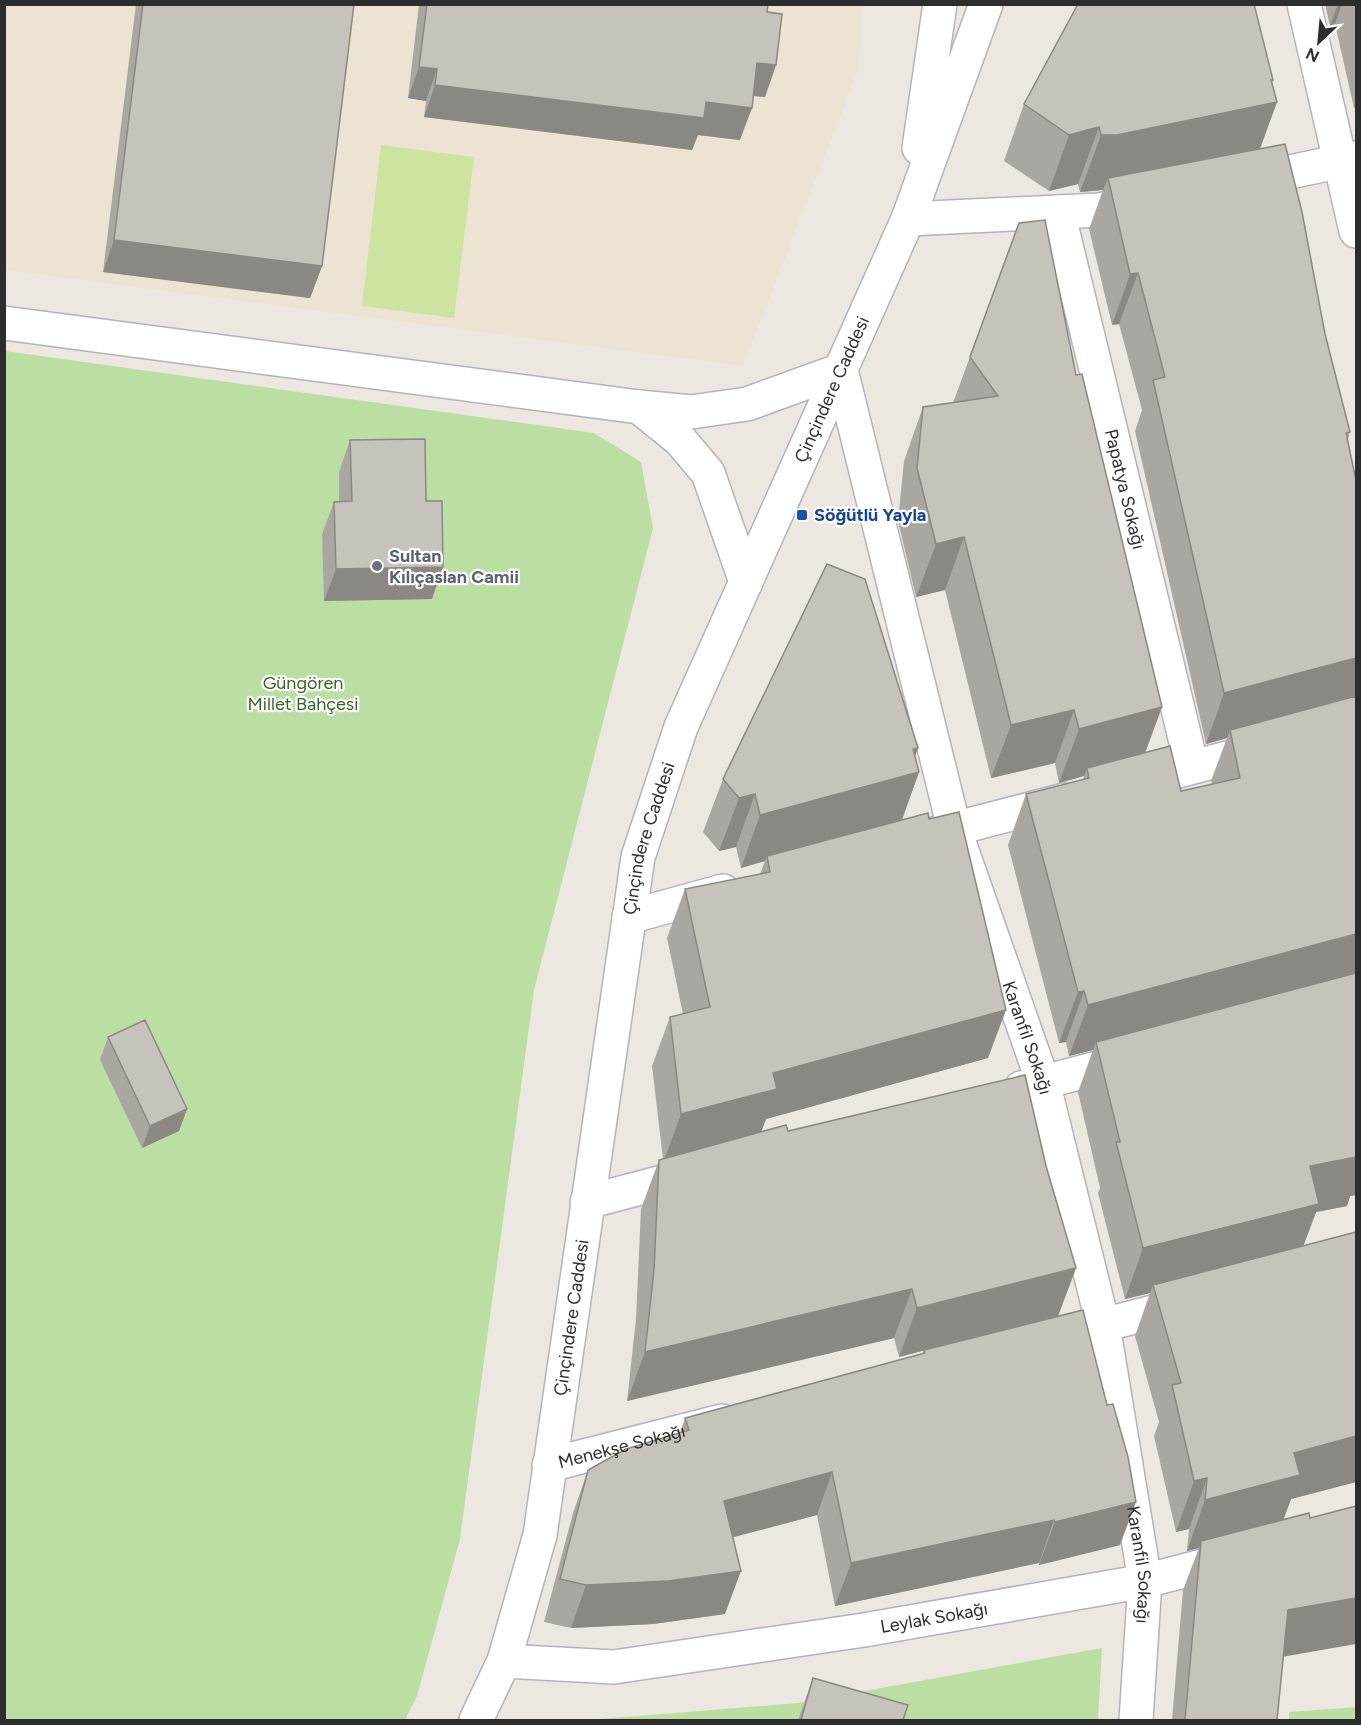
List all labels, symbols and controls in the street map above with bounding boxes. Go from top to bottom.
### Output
north arrow [1289,12,1349,72]
text: N [1303,44,1322,66]
street label: Çinçindere Caddesi [790,313,874,466]
street label: Papatya Sokağı [1100,427,1150,551]
place label: Söğütlü Yayla [814,504,926,526]
marker: Söğütlü Yayla [795,508,809,522]
place label: Sultan Kılıçaslan Camii [389,545,519,588]
marker: Sultan Kılıçaslan Camii [370,559,384,573]
park label: Güngören Millet Bahçesi [248,672,358,715]
street label: Çinçindere Caddesi [619,759,680,916]
street label: Karanfil Sokağı [998,978,1057,1097]
street label: Çinçindere Caddesi [549,1238,594,1397]
street label: Menekşe Sokağı [556,1420,688,1473]
street label: Karanfil Sokağı [1122,1504,1156,1624]
street label: Leylak Sokağı [879,1598,990,1638]

